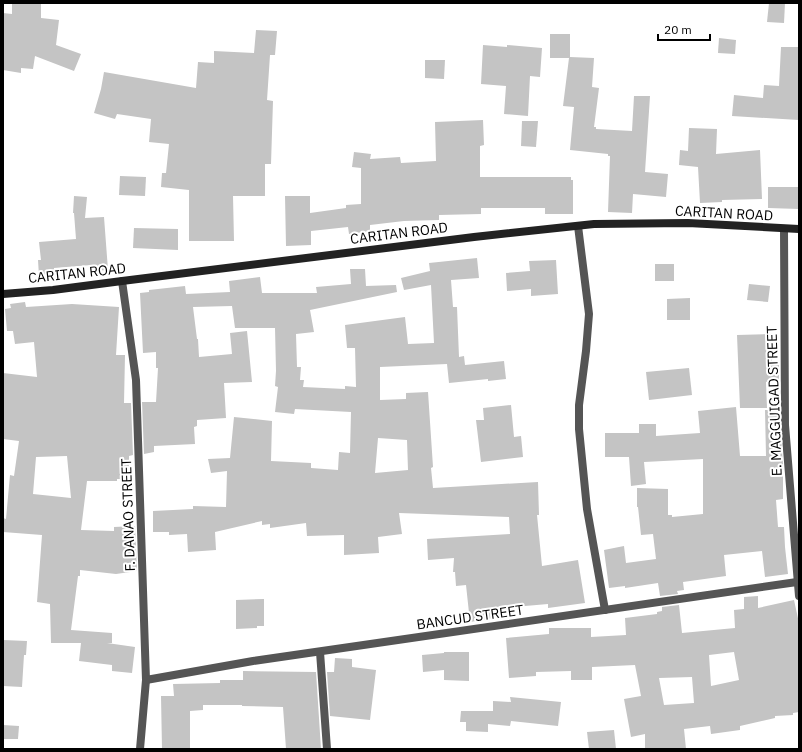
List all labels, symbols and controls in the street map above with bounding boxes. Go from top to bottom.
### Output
scale bar [658,16,710,42]
text: 20 m [664,22,692,37]
street label: CARITAN ROAD [674,201,774,225]
street label: CARITAN ROAD [349,218,449,248]
street label: CARITAN ROAD [27,259,127,287]
street label: E. MAGGUIGAD STREET [762,325,786,477]
street label: F. DANAO STREET [117,458,139,572]
street label: BANCUD STREET [415,601,525,633]

